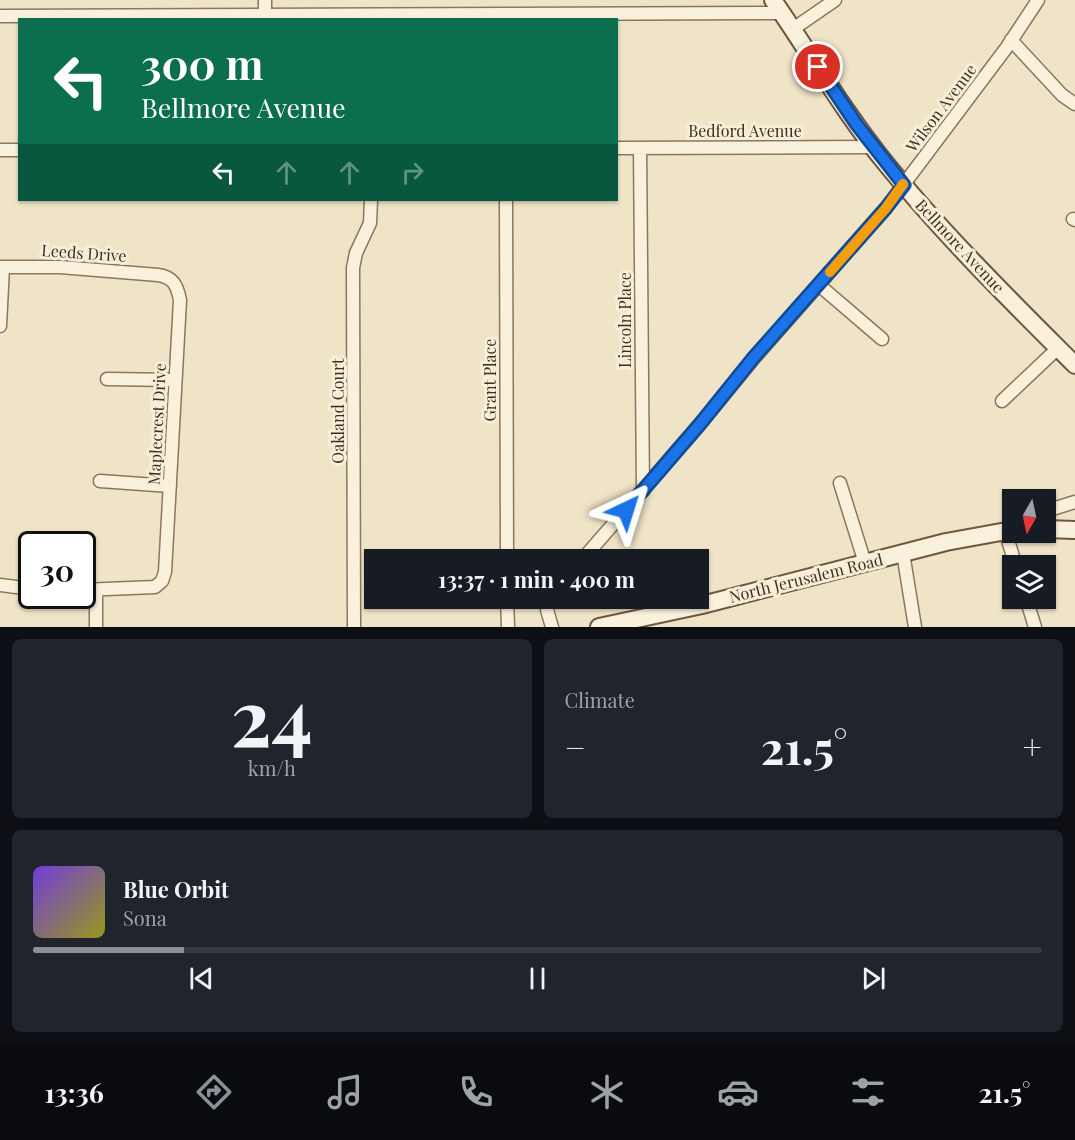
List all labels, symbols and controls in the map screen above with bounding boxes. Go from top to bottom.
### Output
text: 300 m [141,35,263,91]
pin [792,41,843,92]
icon: left [42,42,120,120]
icon: arrive [801,50,834,83]
street label: Wilson Avenue [900,59,981,157]
text: Bellmore Avenue [141,89,346,125]
street label: Bedford Avenue [688,120,802,141]
icon: left [207,156,240,189]
icon: ahead [270,156,303,189]
icon: ahead [333,156,366,189]
icon: right [396,156,429,189]
street label: Bellmore Avenue [911,194,1009,297]
street label: Leeds Drive [41,239,127,266]
street label: Lincoln Place [614,272,635,368]
street label: Grant Place [479,339,500,421]
street label: Oakland Court [327,358,348,464]
street label: Maplecrest Drive [143,363,170,485]
position arrow [594,478,658,542]
north arrow [1002,489,1056,543]
map controls [1002,489,1056,609]
speed limit sign: 30 [18,531,96,609]
street label: North Jerusalem Road [727,548,885,607]
button: layers [1002,555,1056,609]
text: 13:37 · 1 min · 400 m [438,564,635,594]
text: 24 [231,663,313,767]
text: Climate [565,686,635,713]
text: 21.5° [761,716,848,776]
text: − [565,724,586,768]
text: + [1023,724,1042,768]
text: km/h [248,754,296,781]
text: Blue Orbit [123,874,229,904]
text: Sona [123,904,167,931]
icon: previous [185,962,218,995]
icon: pause [521,962,554,995]
icon: next [857,962,890,995]
icon: directions [193,1071,235,1113]
icon: music [324,1071,366,1113]
icon: phone [455,1071,497,1113]
icon: climate [586,1071,628,1113]
icon: car [717,1071,759,1113]
icon: filters [847,1071,889,1113]
text: 13:36 [44,1074,104,1110]
text: 21.5° [978,1074,1030,1110]

